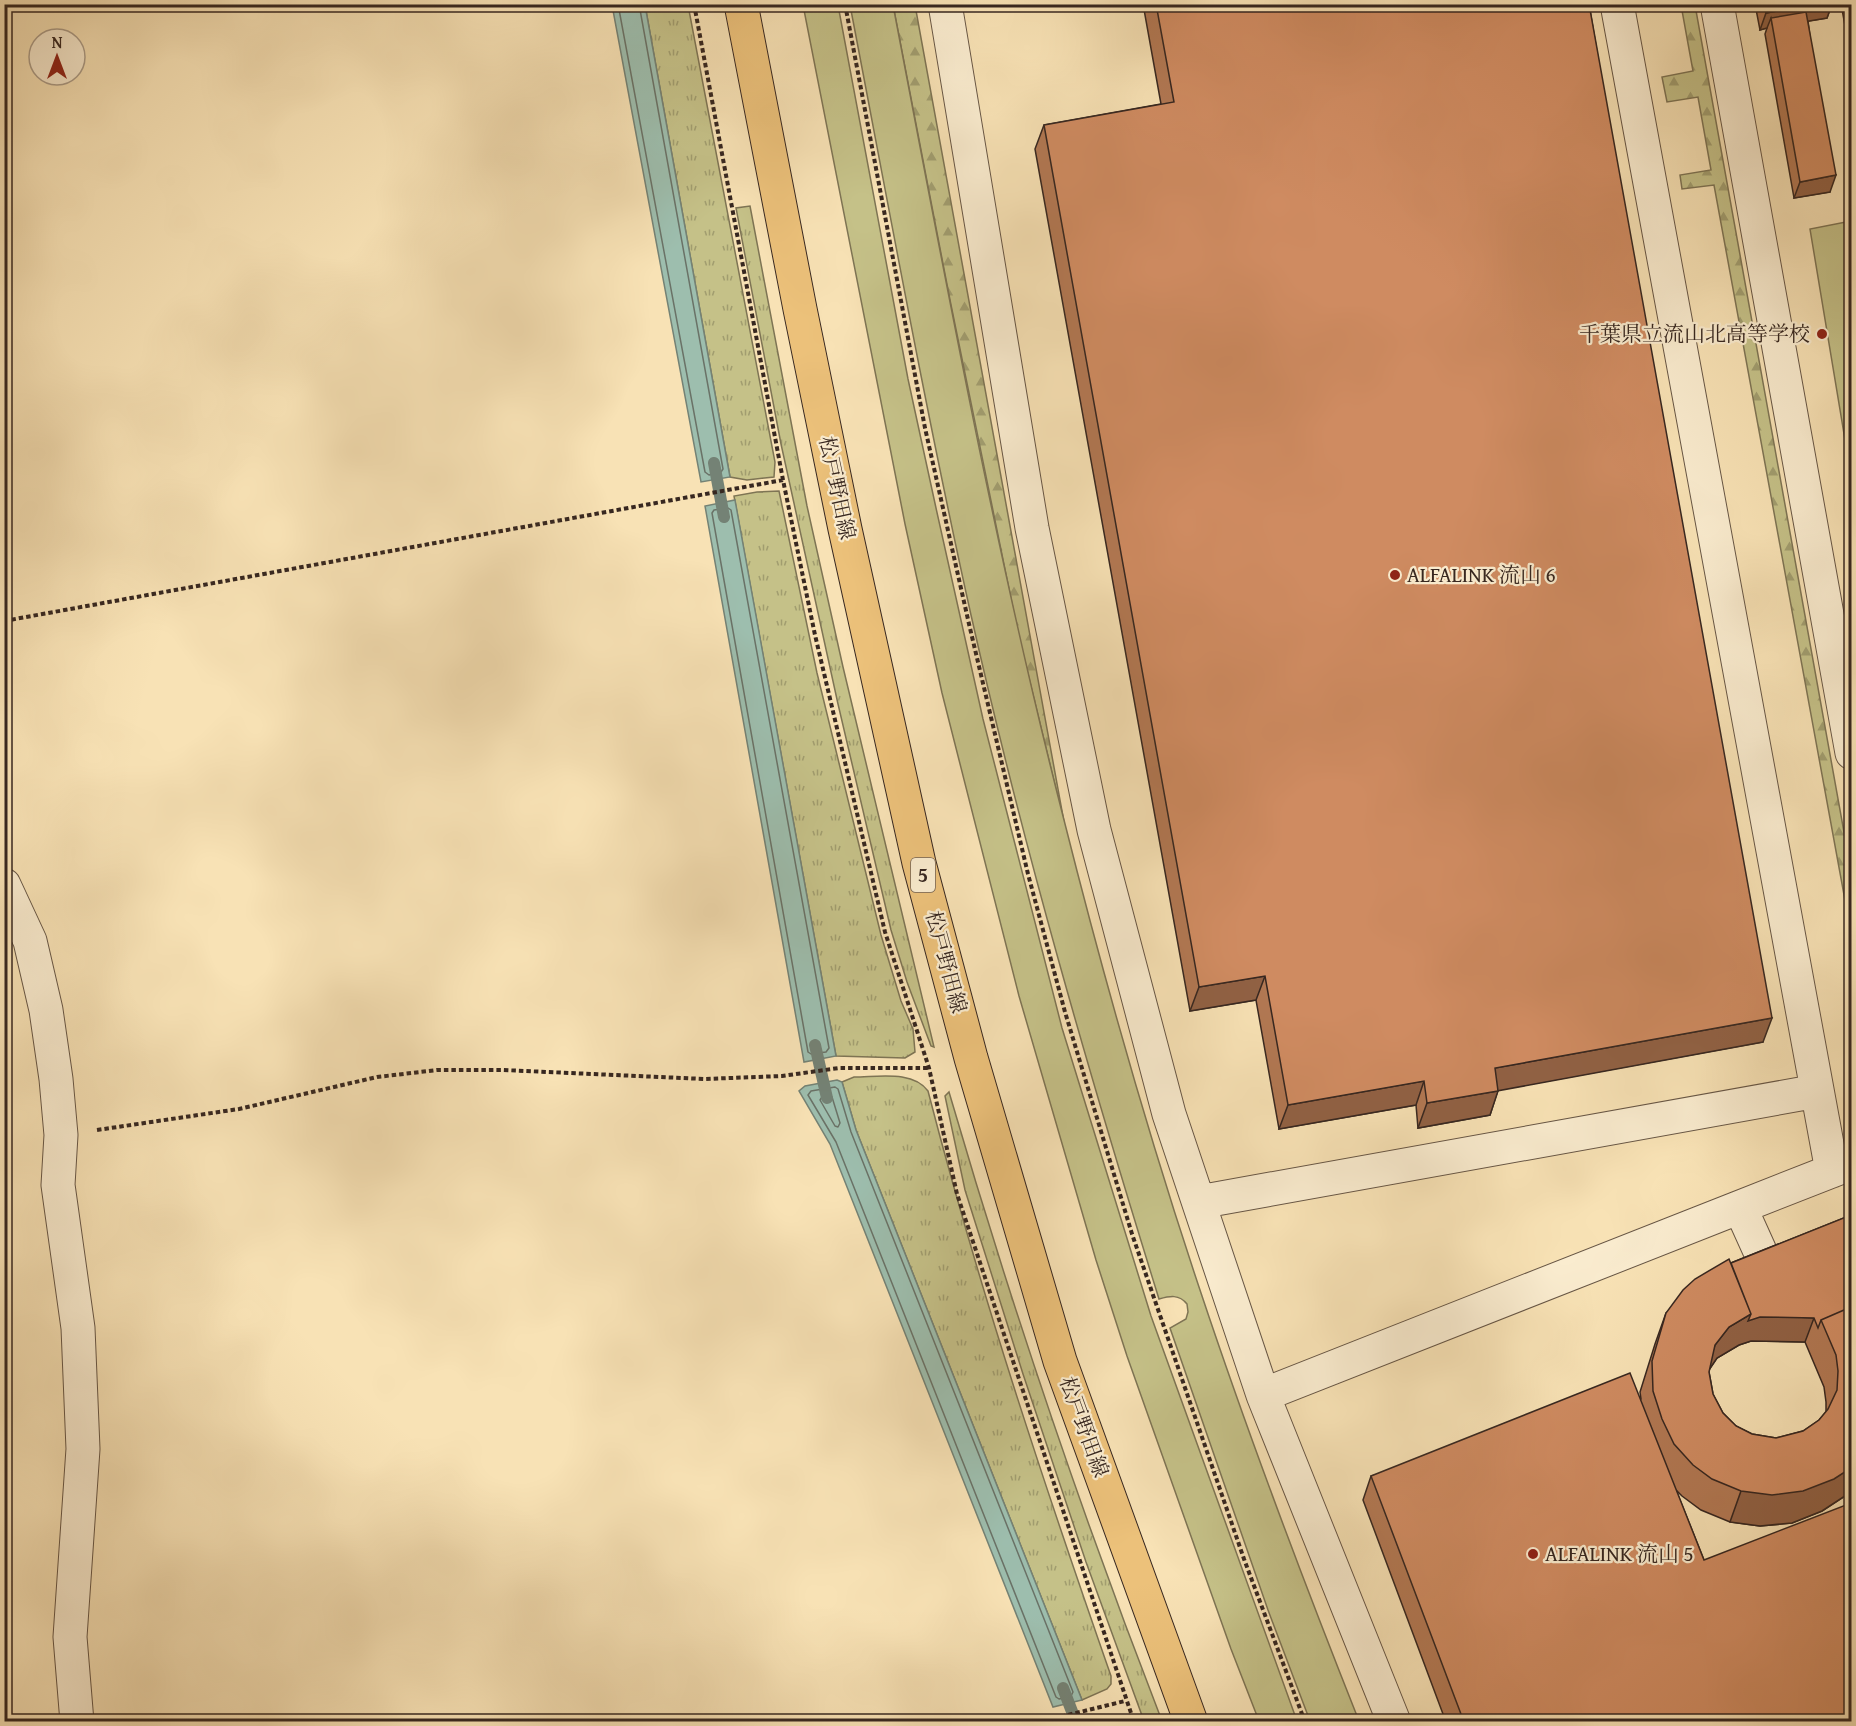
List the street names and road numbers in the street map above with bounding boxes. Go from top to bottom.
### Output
street label: 松戸野田線 [811,433,864,542]
road number: 5 [911,858,935,892]
street label: 松戸野田線 [918,907,975,1017]
street label: 松戸野田線 [1052,1372,1117,1481]

